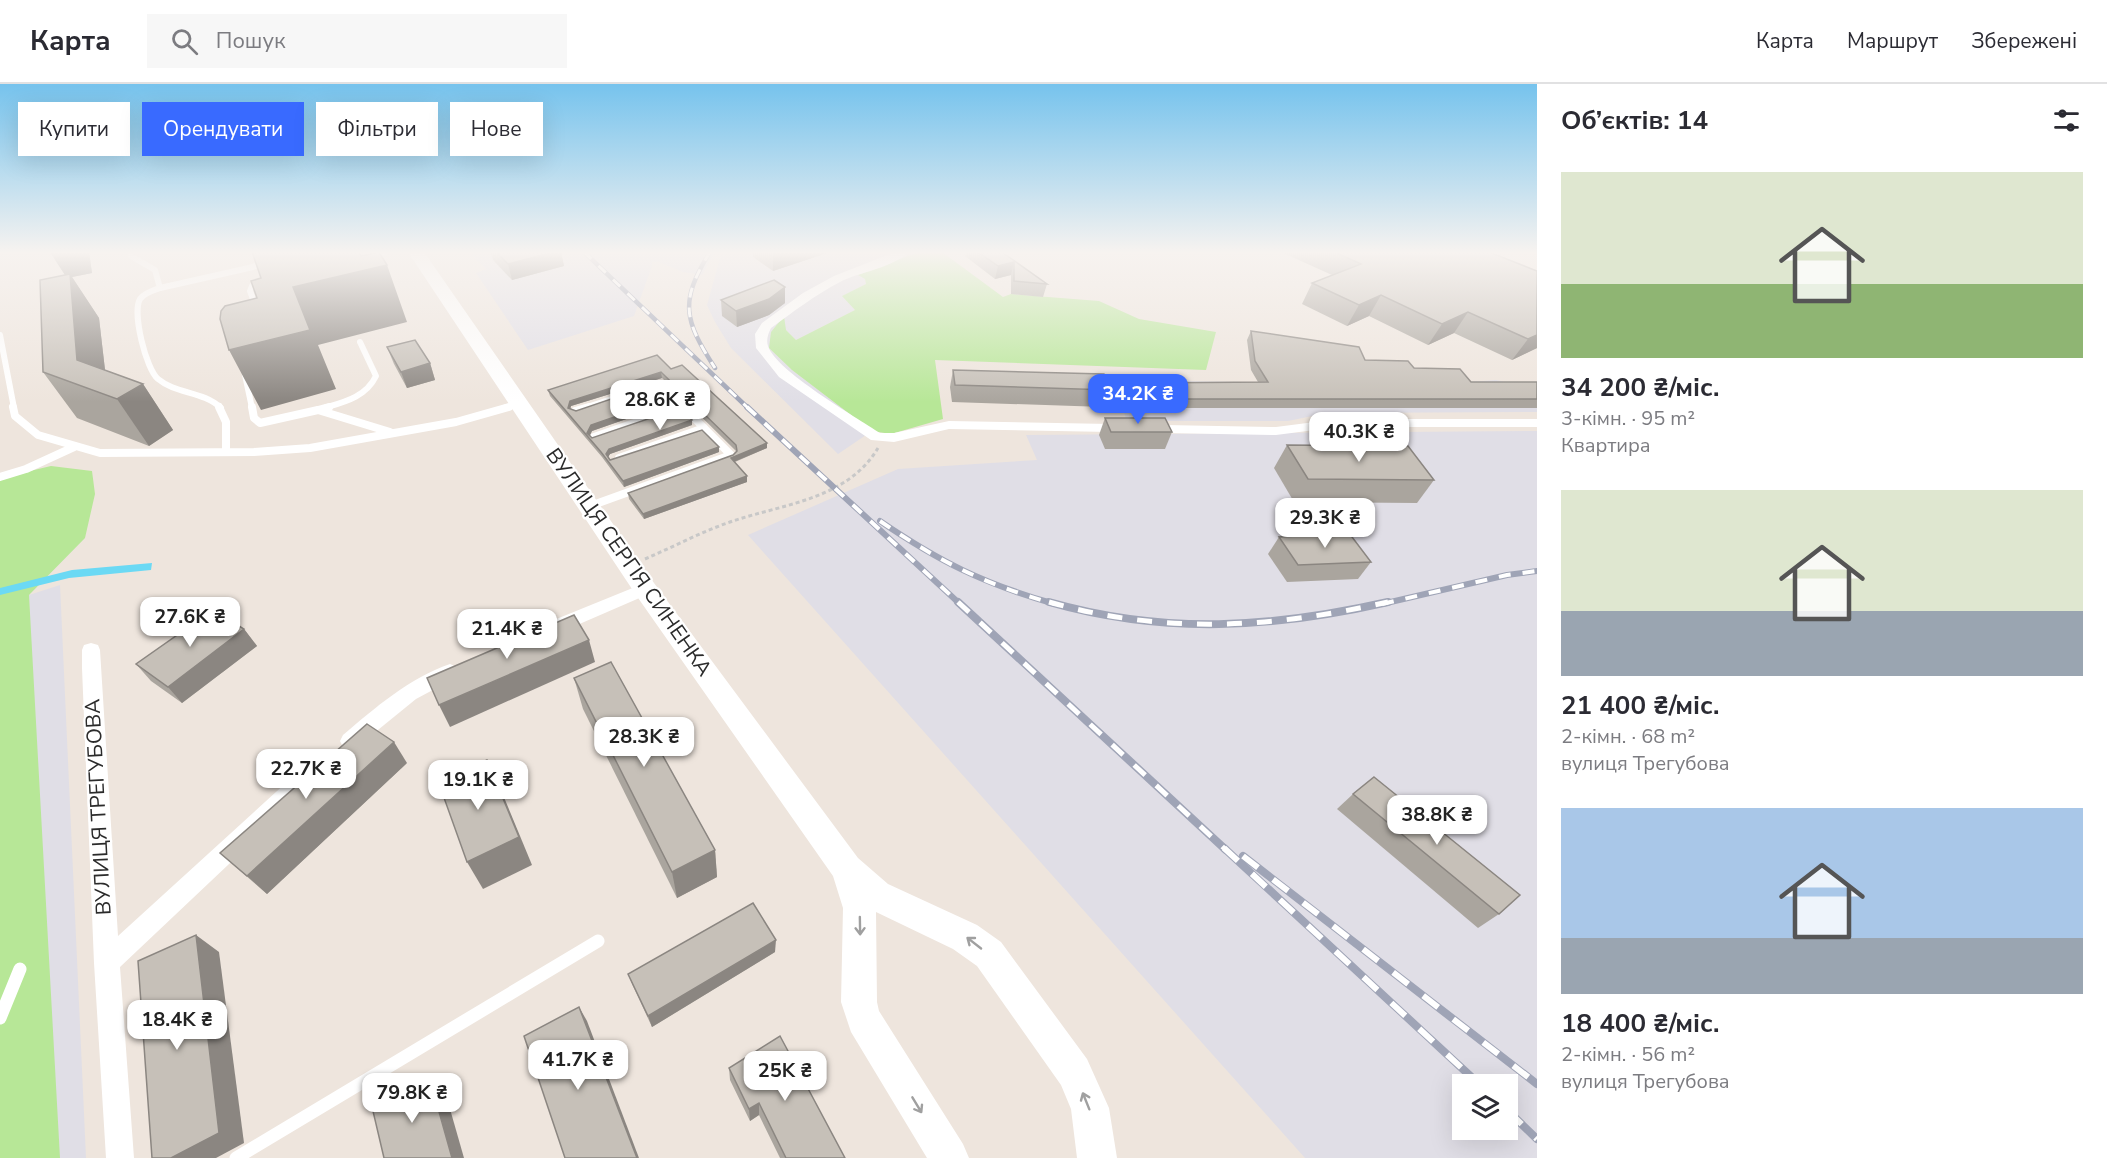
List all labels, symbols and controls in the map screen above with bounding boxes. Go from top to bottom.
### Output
search box [147,14,567,68]
text: Карта [30,22,111,60]
icon: search [168,25,201,58]
text: Пошук [216,26,286,56]
text: Карта [1756,27,1814,55]
text: Маршрут [1847,27,1938,55]
text: Збережені [1971,27,2077,55]
chip: Купити [18,102,130,156]
chip: Орендувати [142,102,304,156]
chip: Фільтри [316,102,438,156]
chip: Нове [450,102,543,156]
text: Об’єктів: 14 [1561,103,1708,138]
icon: filters [2050,104,2083,137]
icon: home [1768,211,1876,319]
text: 34 200 ₴/міс. [1561,370,1719,405]
pin: 34.2K ₴ [1083,374,1193,425]
pin: 28.6K ₴ [605,380,715,431]
text: 34.2K ₴ [1102,380,1174,407]
text: 28.6K ₴ [624,386,696,413]
text: 3-кімн. · 95 m² [1561,405,1695,432]
pin: 40.3K ₴ [1304,412,1414,463]
text: 40.3K ₴ [1323,418,1395,445]
text: Квартира [1561,432,1651,459]
street label: ВУЛИЦЯ СЕРГІЯ СИНЕНКА [539,442,719,682]
pin: 29.3K ₴ [1270,498,1380,549]
text: 29.3K ₴ [1289,504,1361,531]
icon: home [1768,529,1876,637]
pin: 27.6K ₴ [135,597,245,648]
text: 27.6K ₴ [154,603,226,630]
pin: 21.4K ₴ [452,609,562,660]
text: 21.4K ₴ [471,615,543,642]
text: 21 400 ₴/міс. [1561,688,1719,723]
street label: ВУЛИЦЯ ТРЕГУБОВА [78,698,118,916]
pin: 28.3K ₴ [589,717,699,768]
text: 28.3K ₴ [608,723,680,750]
text: 2-кімн. · 68 m² [1561,723,1695,750]
pin: 22.7K ₴ [251,749,361,800]
text: вулиця Трегубова [1561,750,1730,777]
text: 22.7K ₴ [270,755,342,782]
pin: 19.1K ₴ [423,760,533,811]
text: 19.1K ₴ [442,766,514,793]
pin: 38.8K ₴ [1382,795,1492,846]
text: 38.8K ₴ [1401,801,1473,828]
icon: home [1768,847,1876,955]
one-way arrow [854,915,865,935]
one-way arrow [966,937,982,950]
pin: 18.4K ₴ [122,1000,232,1051]
text: 18.4K ₴ [141,1006,213,1033]
text: 18 400 ₴/міс. [1561,1006,1719,1041]
pin: 41.7K ₴ [523,1040,633,1091]
text: 2-кімн. · 56 m² [1561,1041,1695,1068]
text: 41.7K ₴ [542,1046,614,1073]
pin: 25K ₴ [743,1051,827,1102]
text: 25K ₴ [758,1057,812,1084]
text: вулиця Трегубова [1561,1068,1730,1095]
pin: 79.8K ₴ [357,1073,467,1124]
map controls [1452,1074,1518,1140]
button: layers [1452,1074,1518,1140]
text: 79.8K ₴ [376,1079,448,1106]
one-way arrow [1080,1092,1091,1110]
one-way arrow [911,1096,923,1113]

